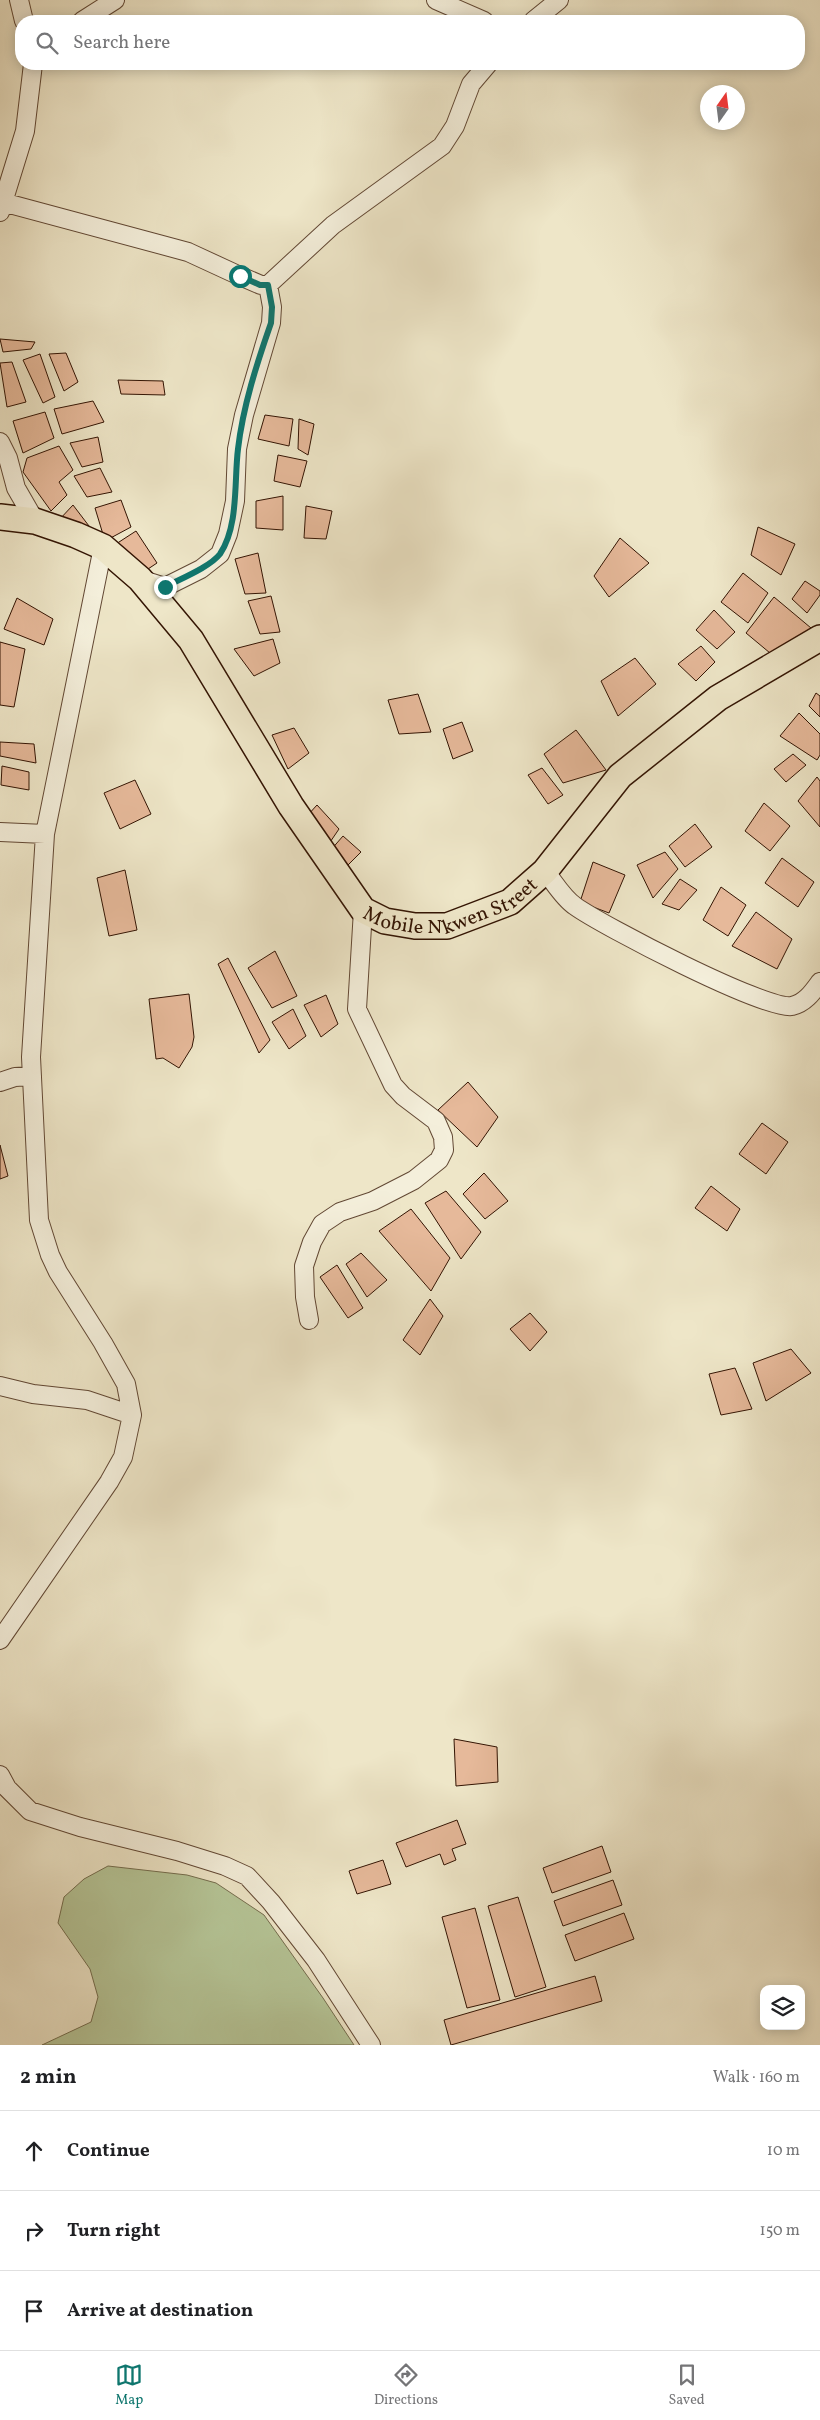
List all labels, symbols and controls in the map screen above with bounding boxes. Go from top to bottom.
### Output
search box [15,15,805,70]
icon: search [33,29,61,57]
text: Search here [73,30,170,56]
north arrow [700,85,745,130]
route start [229,265,252,288]
route end [154,576,177,599]
street label: Mobile Nkwen Street [358,872,544,943]
map controls [760,1985,805,2030]
button: layers [760,1985,805,2030]
text: 2 min [20,2063,77,2092]
text: Walk · 160 m [713,2067,800,2089]
icon: ahead [20,2137,48,2165]
text: Continue [67,2138,150,2164]
text: 10 m [767,2140,800,2162]
icon: right [20,2217,48,2245]
text: Turn right [67,2218,160,2244]
text: 150 m [759,2220,800,2242]
icon: arrive [20,2297,48,2325]
text: Arrive at destination [67,2298,253,2324]
tab: Map [115,2361,143,2410]
tab: Directions [374,2361,438,2410]
tab: Saved [669,2361,705,2410]

